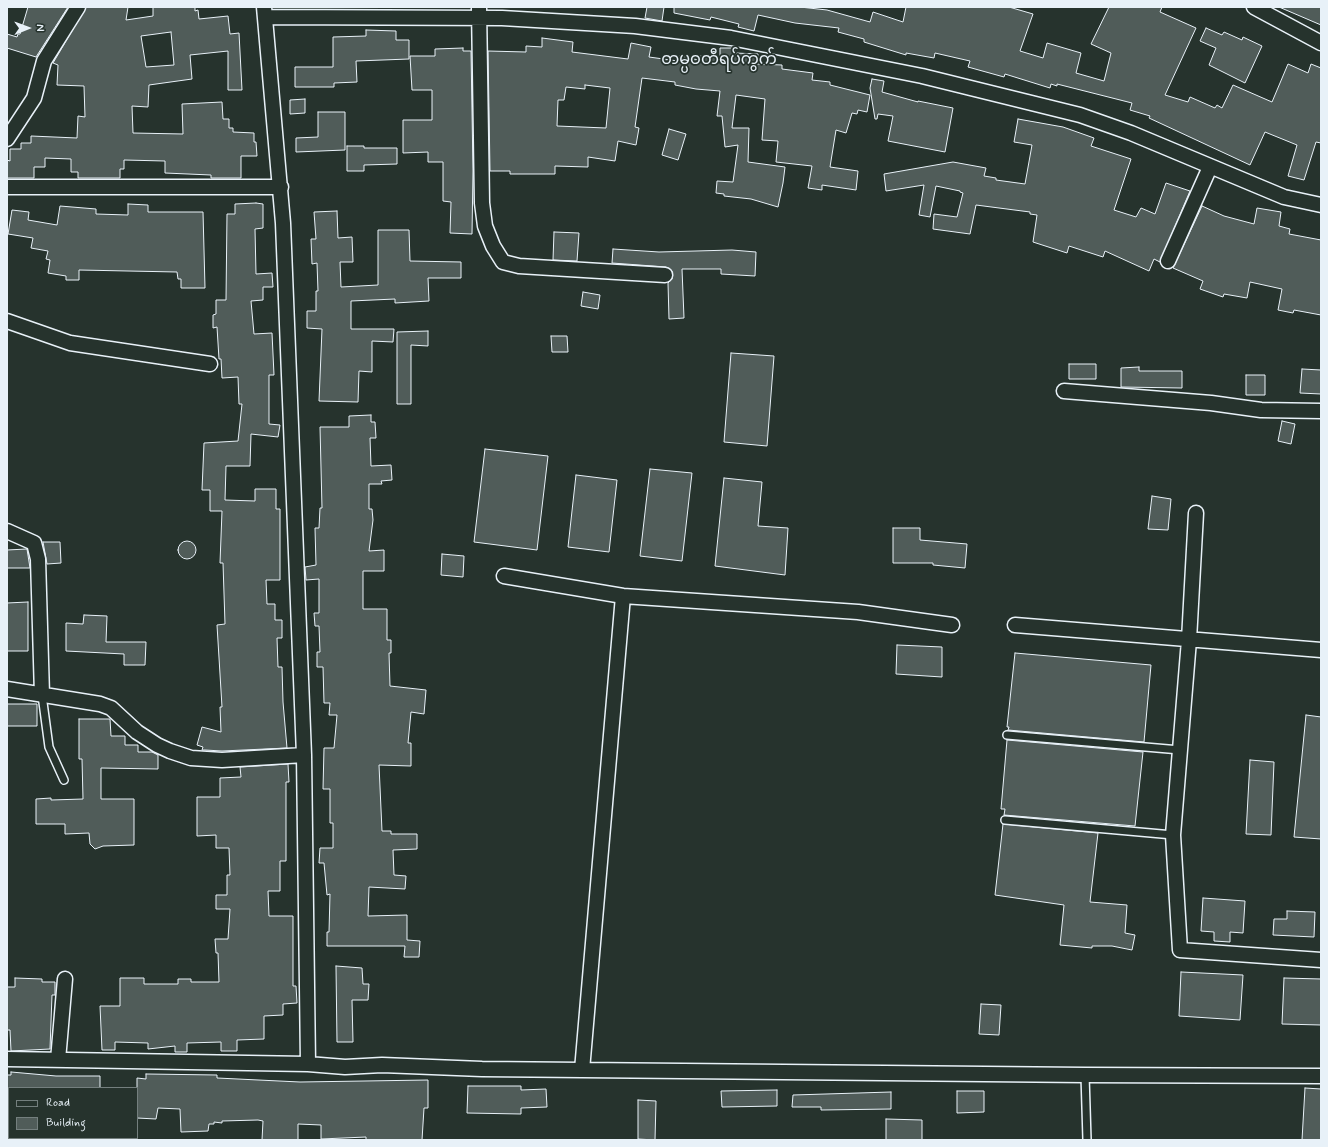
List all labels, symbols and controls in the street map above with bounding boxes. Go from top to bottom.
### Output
north arrow [8,8,48,48]
text: N [33,24,47,32]
district label: တမ္ပဝတီရပ်ကွက် [661,51,777,71]
legend [8,1087,138,1139]
text: Road [46,1095,70,1111]
text: Building [46,1115,86,1131]

